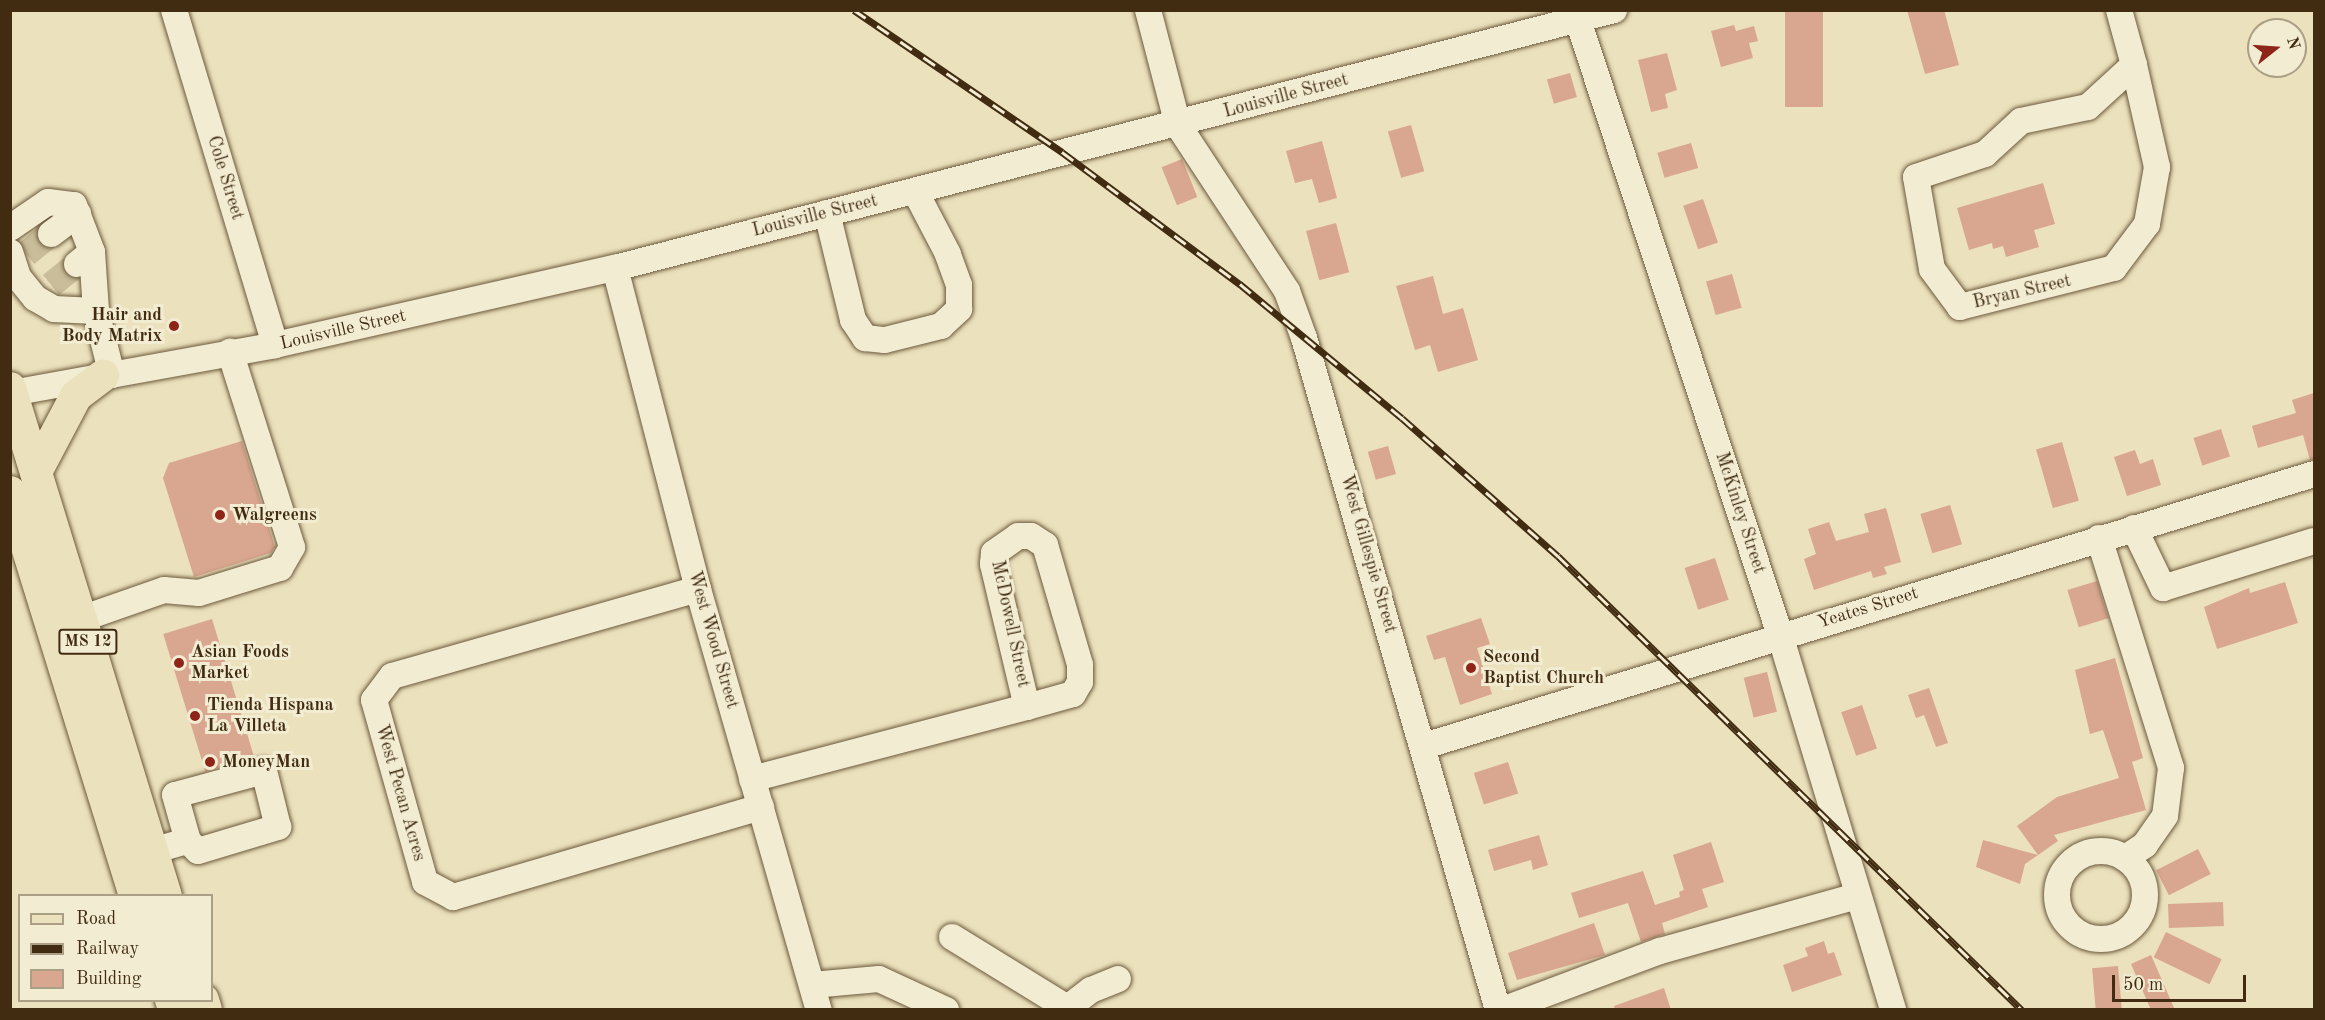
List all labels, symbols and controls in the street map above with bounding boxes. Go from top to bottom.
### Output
north arrow [2247,18,2307,78]
text: N [2283,35,2302,52]
street label: Louisville Street [1221,69,1351,123]
street label: Cole Street [202,133,248,223]
street label: Louisville Street [750,190,880,242]
street label: Bryan Street [1971,270,2073,314]
place label: Hair and Body Matrix [62,305,162,348]
street label: Louisville Street [278,305,408,355]
marker: Hair and Body Matrix [167,319,181,333]
street label: McKinley Street [1710,449,1770,577]
street label: West Gillespie Street [1335,472,1401,636]
place label: Walgreens [232,504,317,526]
marker: Walgreens [213,508,227,522]
street label: McDowell Street [986,558,1034,690]
street label: West Wood Street [683,569,743,711]
street label: Yeates Street [1815,582,1921,634]
road number: MS 12 [58,629,118,655]
place label: Asian Foods Market [191,642,289,684]
place label: Second Baptist Church [1483,647,1604,690]
marker: Asian Foods Market [172,656,186,670]
marker: Second Baptist Church [1464,661,1478,675]
place label: Tienda Hispana La Villeta [207,695,334,738]
marker: Tienda Hispana La Villeta [188,709,202,723]
street label: West Pecan Acres [370,722,430,864]
place label: MoneyMan [222,751,310,773]
marker: MoneyMan [203,755,217,769]
legend [18,894,213,1002]
text: Road [76,910,116,928]
text: Railway [76,940,139,958]
scale bar [2115,963,2248,1001]
text: Building [76,970,141,988]
text: 50 m [2123,976,2163,994]

